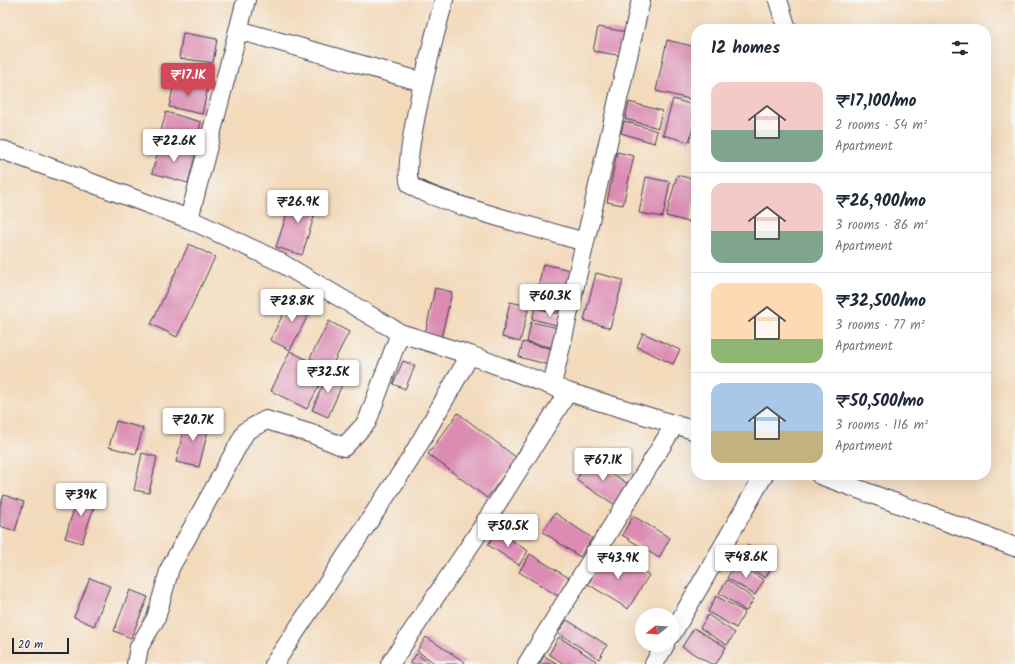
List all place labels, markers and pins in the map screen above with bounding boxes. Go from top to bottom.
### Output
pin: ₹17.1K [155,63,221,97]
pin: ₹22.6K [141,129,207,163]
pin: ₹26.9K [265,190,331,224]
pin: ₹60.3K [517,284,583,318]
pin: ₹28.8K [259,289,325,323]
pin: ₹32.5K [295,360,361,394]
pin: ₹20.7K [160,408,226,442]
pin: ₹67.1K [570,448,636,482]
pin: ₹39K [57,483,105,517]
pin: ₹50.5K [475,514,541,548]
pin: ₹48.6K [713,545,779,579]
pin: ₹43.9K [585,546,651,580]

